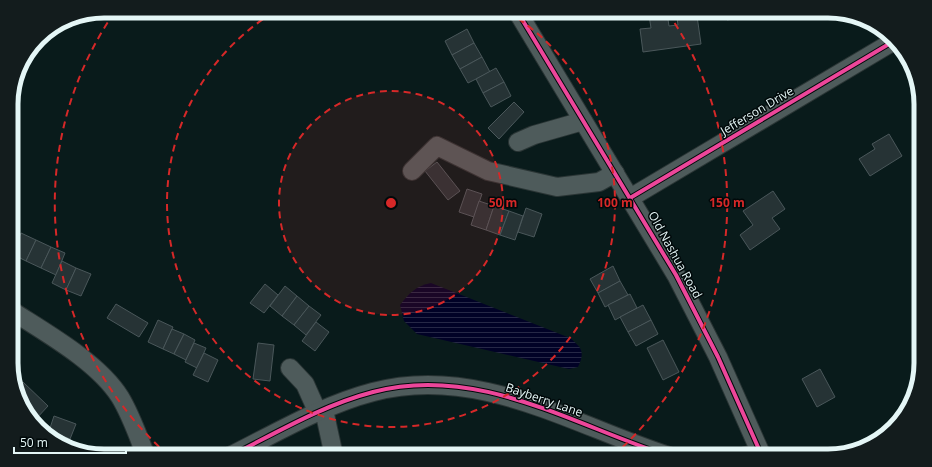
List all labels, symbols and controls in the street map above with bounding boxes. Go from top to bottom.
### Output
street label: Jefferson Drive [716,82,797,140]
text: 50 m [489,194,517,211]
text: 100 m [597,194,633,211]
text: 150 m [709,194,745,211]
centre of rings [384,196,398,210]
street label: Old Nashua Road [644,208,706,301]
street label: Bayberry Lane [503,378,585,421]
scale bar [14,429,126,455]
text: 50 m [20,434,48,451]

